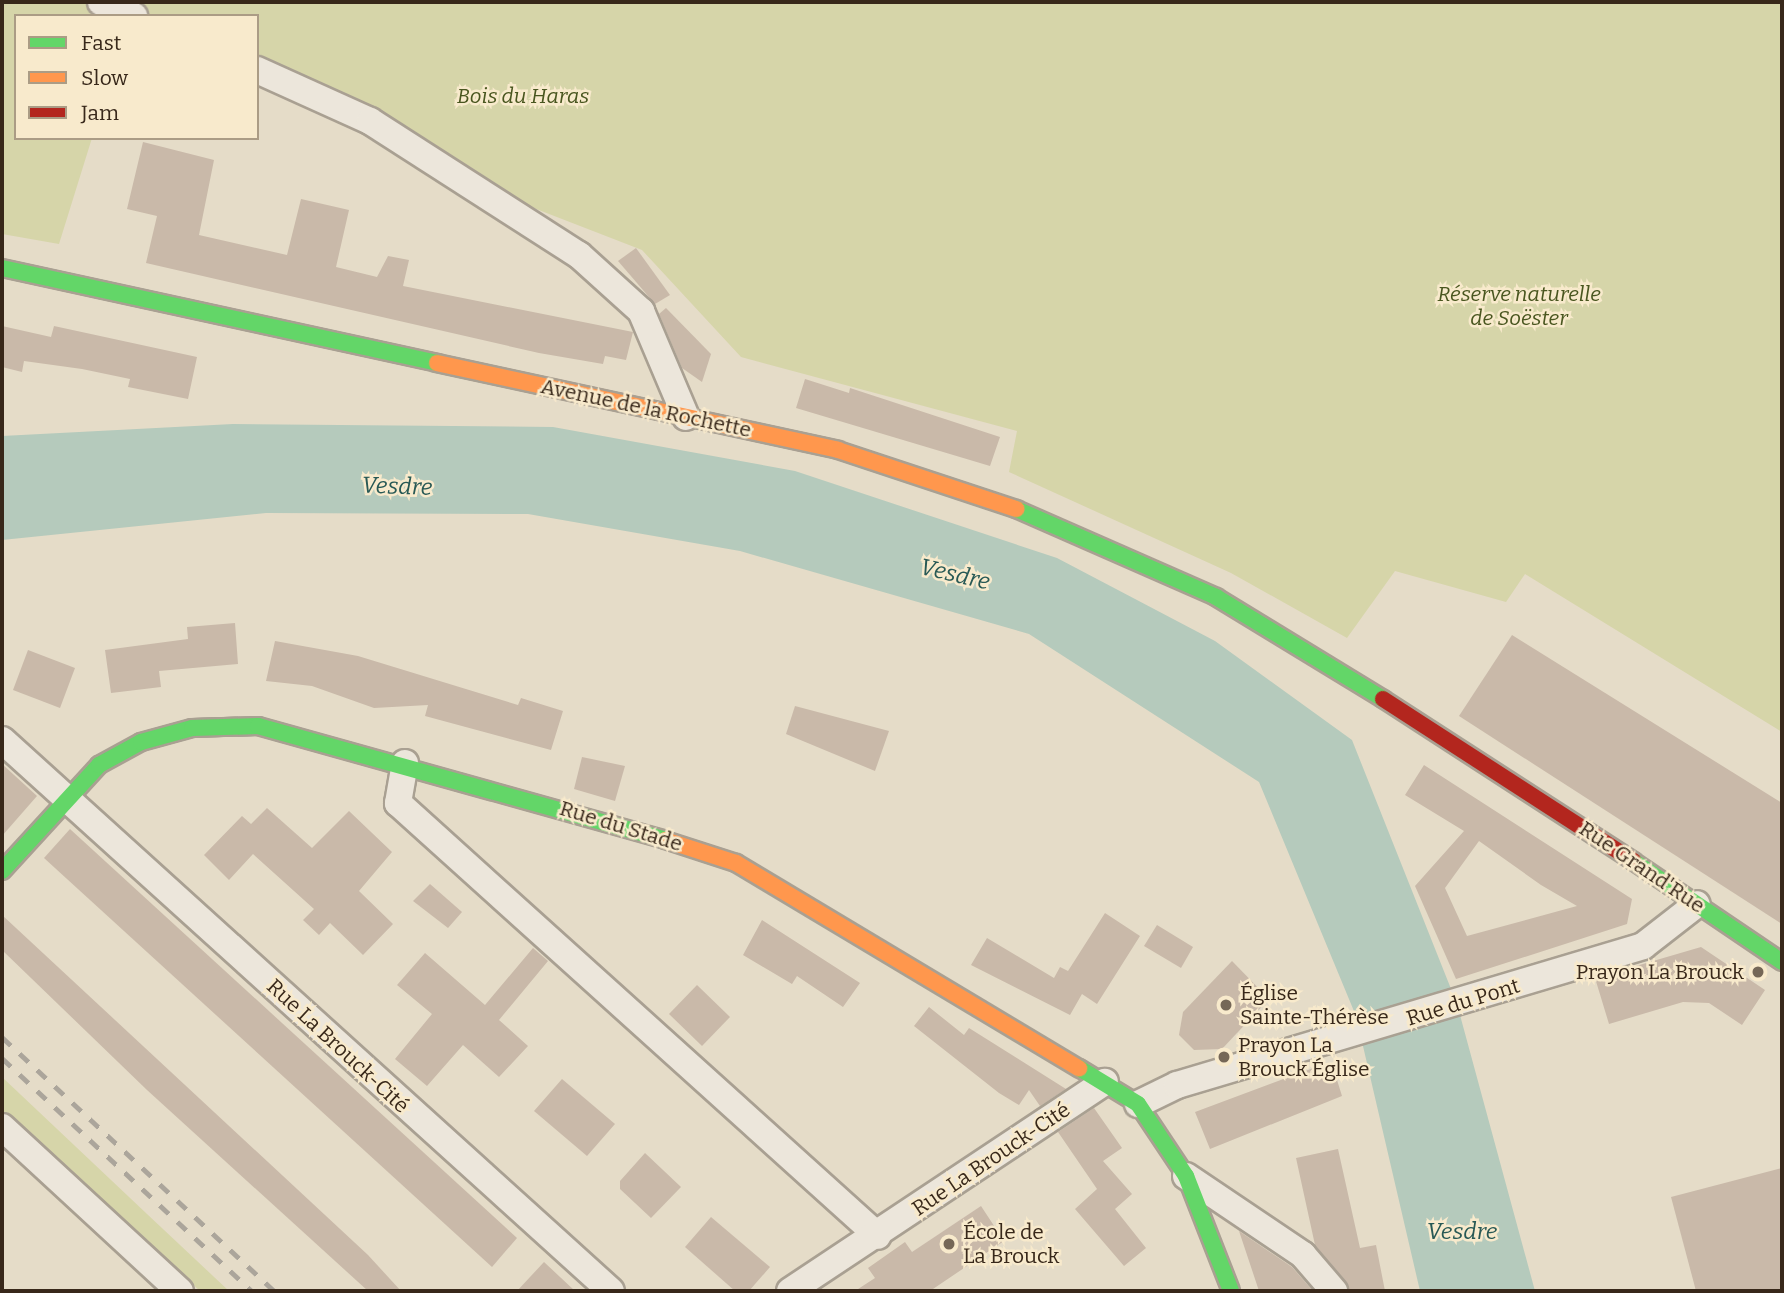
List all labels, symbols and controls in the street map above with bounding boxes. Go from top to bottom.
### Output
legend [14,14,259,140]
text: Fast [81,30,121,56]
text: Slow [81,65,128,91]
park label: Bois du Haras [457,83,589,109]
text: Jam [81,100,119,126]
park label: Réserve naturelle de Soëster [1437,281,1601,331]
street label: Avenue de la Rochette [539,373,753,443]
water label: Vesdre [361,471,433,501]
water label: Vesdre [917,553,993,595]
street label: Rue du Stade [557,795,685,857]
street label: Rue Grand'Rue [1574,816,1710,918]
place label: Prayon La Brouck [1576,959,1744,985]
marker: Prayon La Brouck [1750,964,1766,980]
street label: Rue du Pont [1403,973,1523,1031]
street label: Rue La Brouck-Cité [262,974,414,1118]
place label: Église Sainte-Thérèse [1240,980,1389,1030]
marker: Église Sainte-Thérèse [1218,997,1234,1013]
place label: Prayon La Brouck Église [1238,1032,1369,1082]
marker: Prayon La Brouck Église [1216,1049,1232,1065]
street label: Rue La Brouck-Cité [907,1097,1075,1221]
water label: Vesdre [1427,1217,1497,1245]
place label: École de La Brouck [963,1219,1059,1269]
marker: École de La Brouck [941,1236,957,1252]

